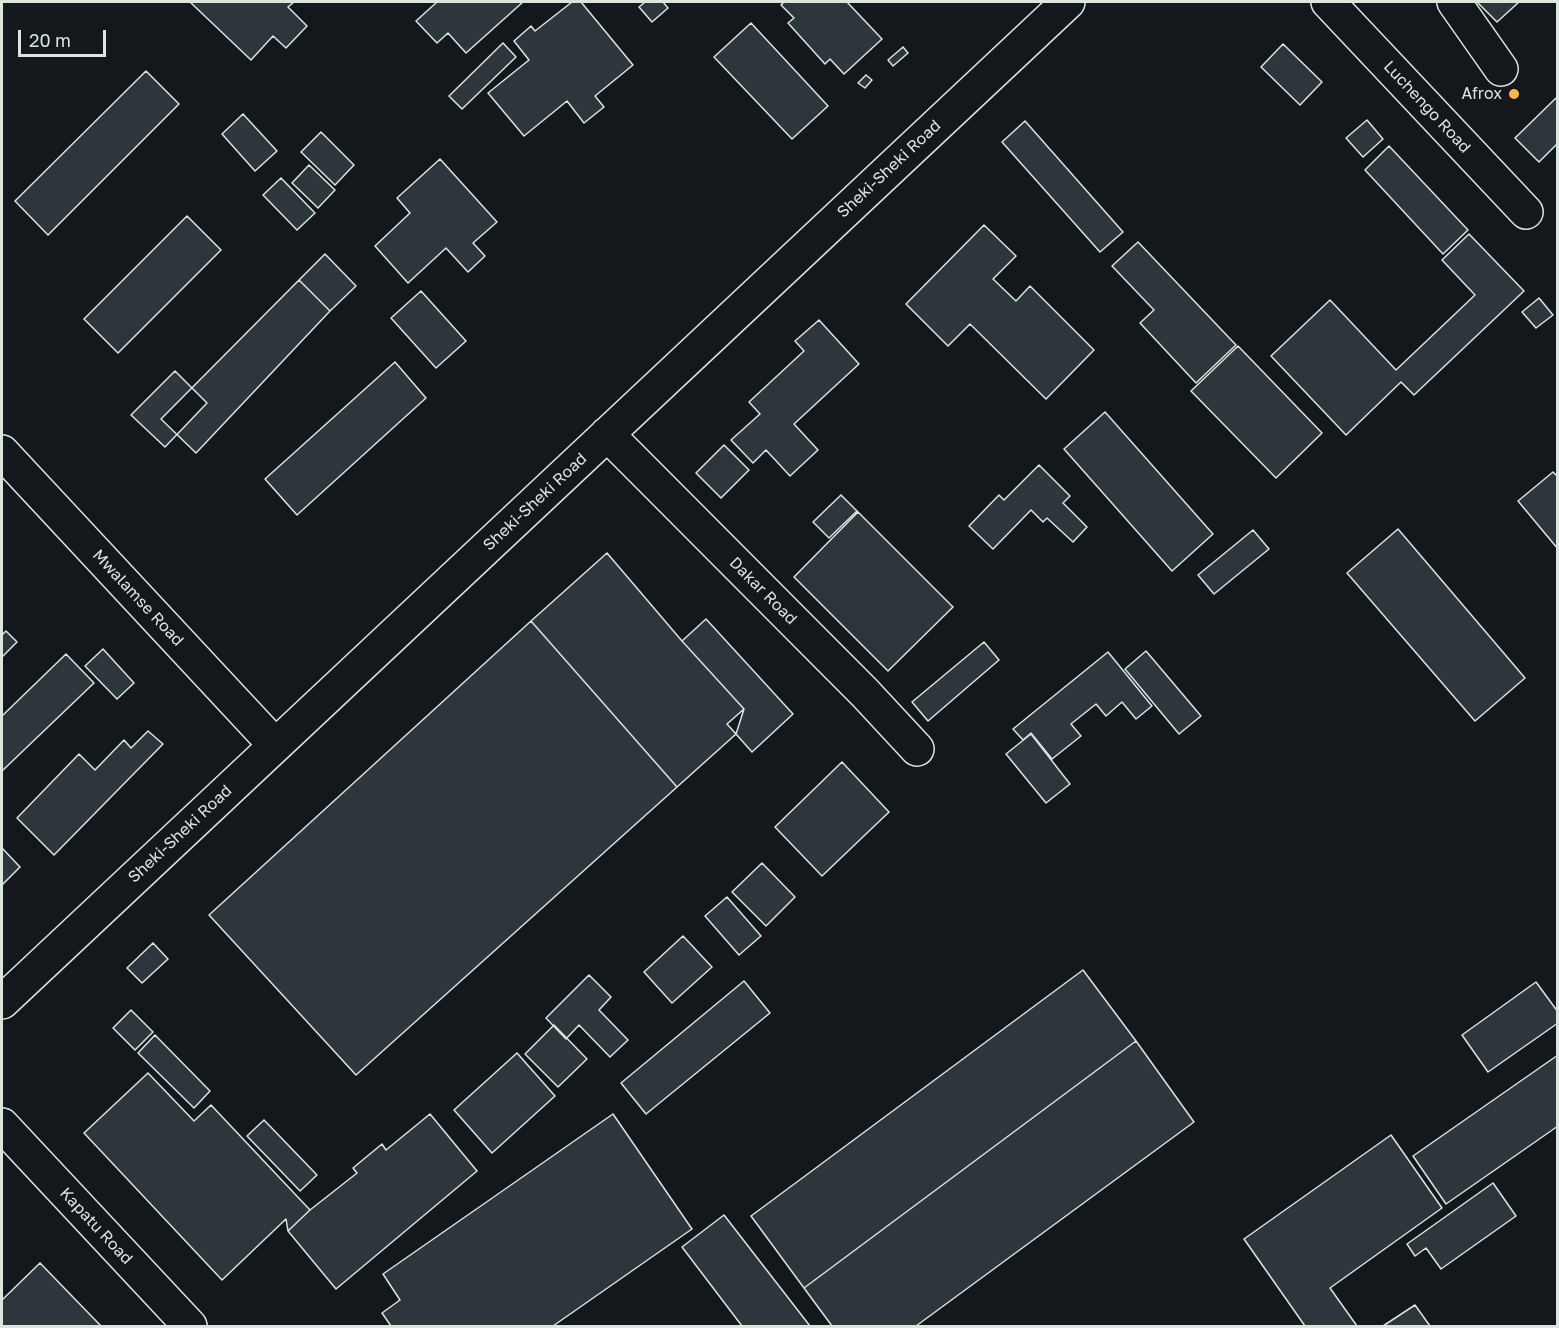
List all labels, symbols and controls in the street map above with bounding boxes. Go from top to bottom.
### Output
scale bar [21,18,110,56]
text: 20 m [29,29,71,51]
street label: Luchengo Road [1379,57,1475,157]
place label: Afrox [1462,84,1502,104]
marker: Afrox [1507,87,1521,101]
street label: Sheki-Sheki Road [833,116,945,222]
street label: Sheki-Sheki Road [479,449,591,555]
street label: Mwalamse Road [88,546,188,650]
street label: Dakar Road [725,553,801,629]
street label: Sheki-Sheki Road [124,781,236,887]
street label: Kapatu Road [56,1184,136,1268]

